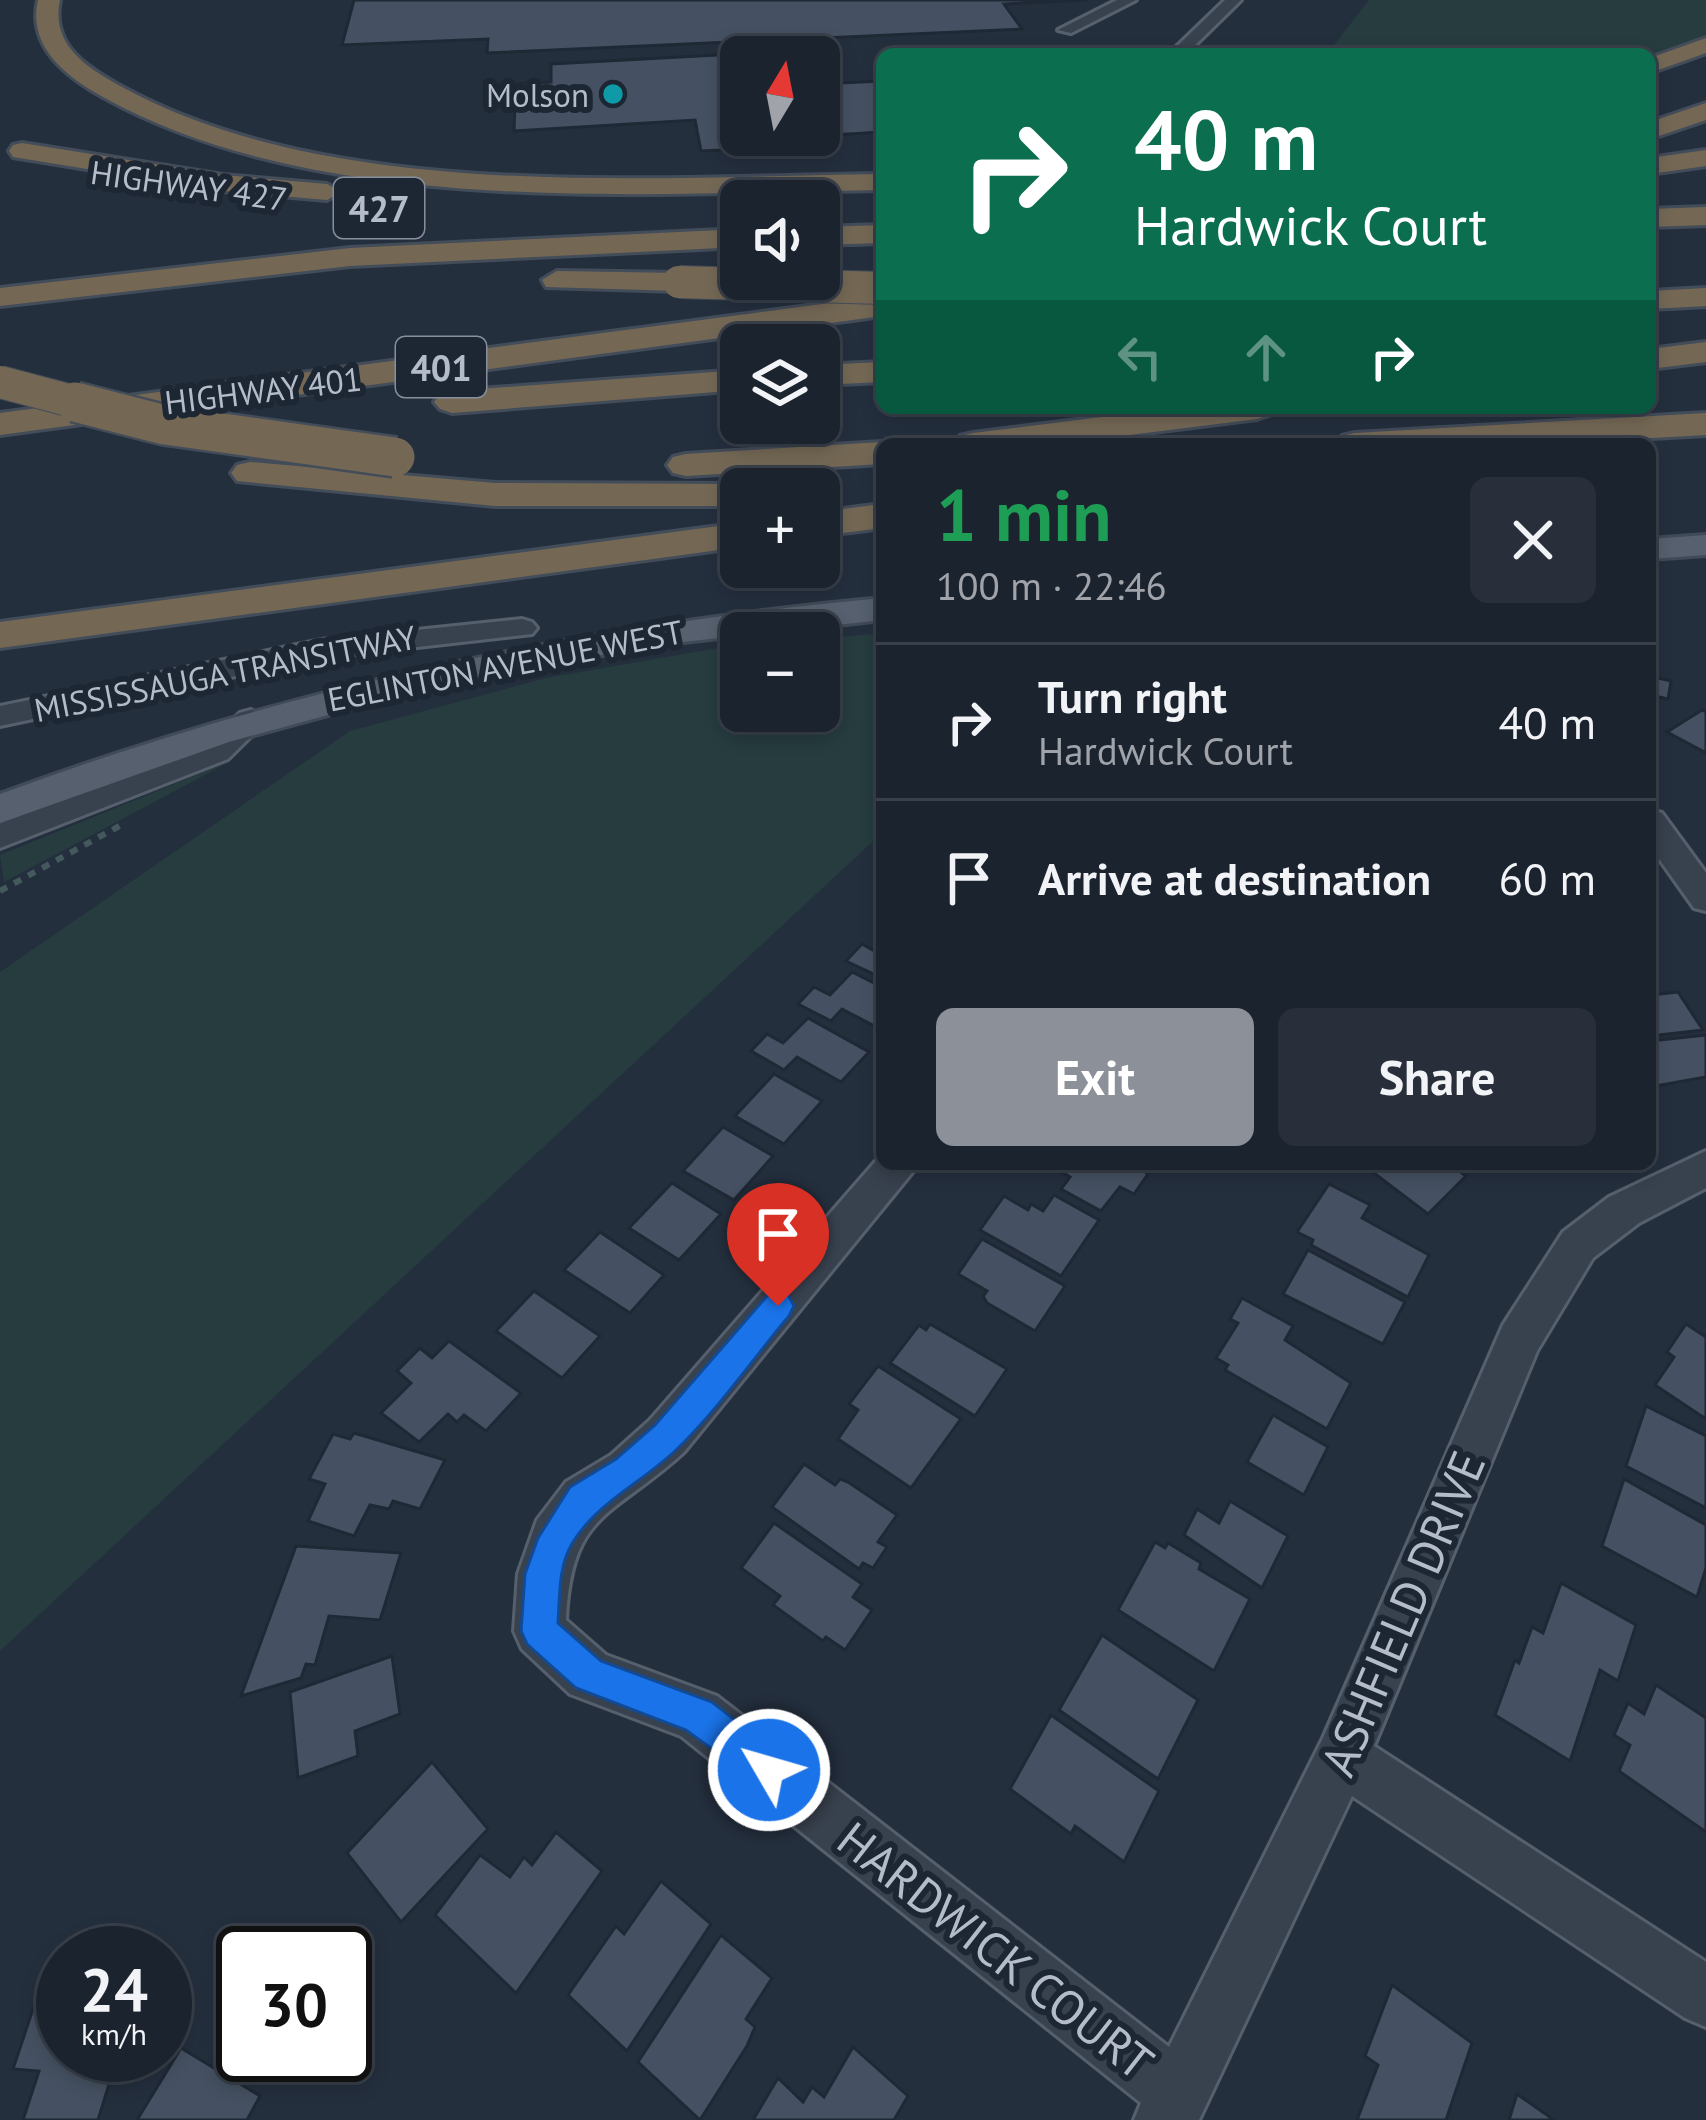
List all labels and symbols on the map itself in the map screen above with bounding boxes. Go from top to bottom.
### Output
north arrow [720,36,840,156]
place label: Molson [486,73,589,116]
marker: Molson [600,81,626,107]
street label: HIGHWAY 427 [88,150,290,220]
road number: 427 [334,178,424,238]
road number: 401 [396,337,486,397]
street label: HIGHWAY 401 [162,357,364,423]
street label: EGLINTON AVENUE WEST [324,609,686,721]
street label: MISSISSAUGA TRANSITWAY [30,615,420,731]
pin [727,1183,829,1306]
street label: ASHFIELD DRIVE [1306,1442,1498,1784]
position arrow [706,1707,832,1833]
street label: HARDWICK COURT [826,1807,1166,2093]
speed limit sign: 30 [216,1926,372,2082]

